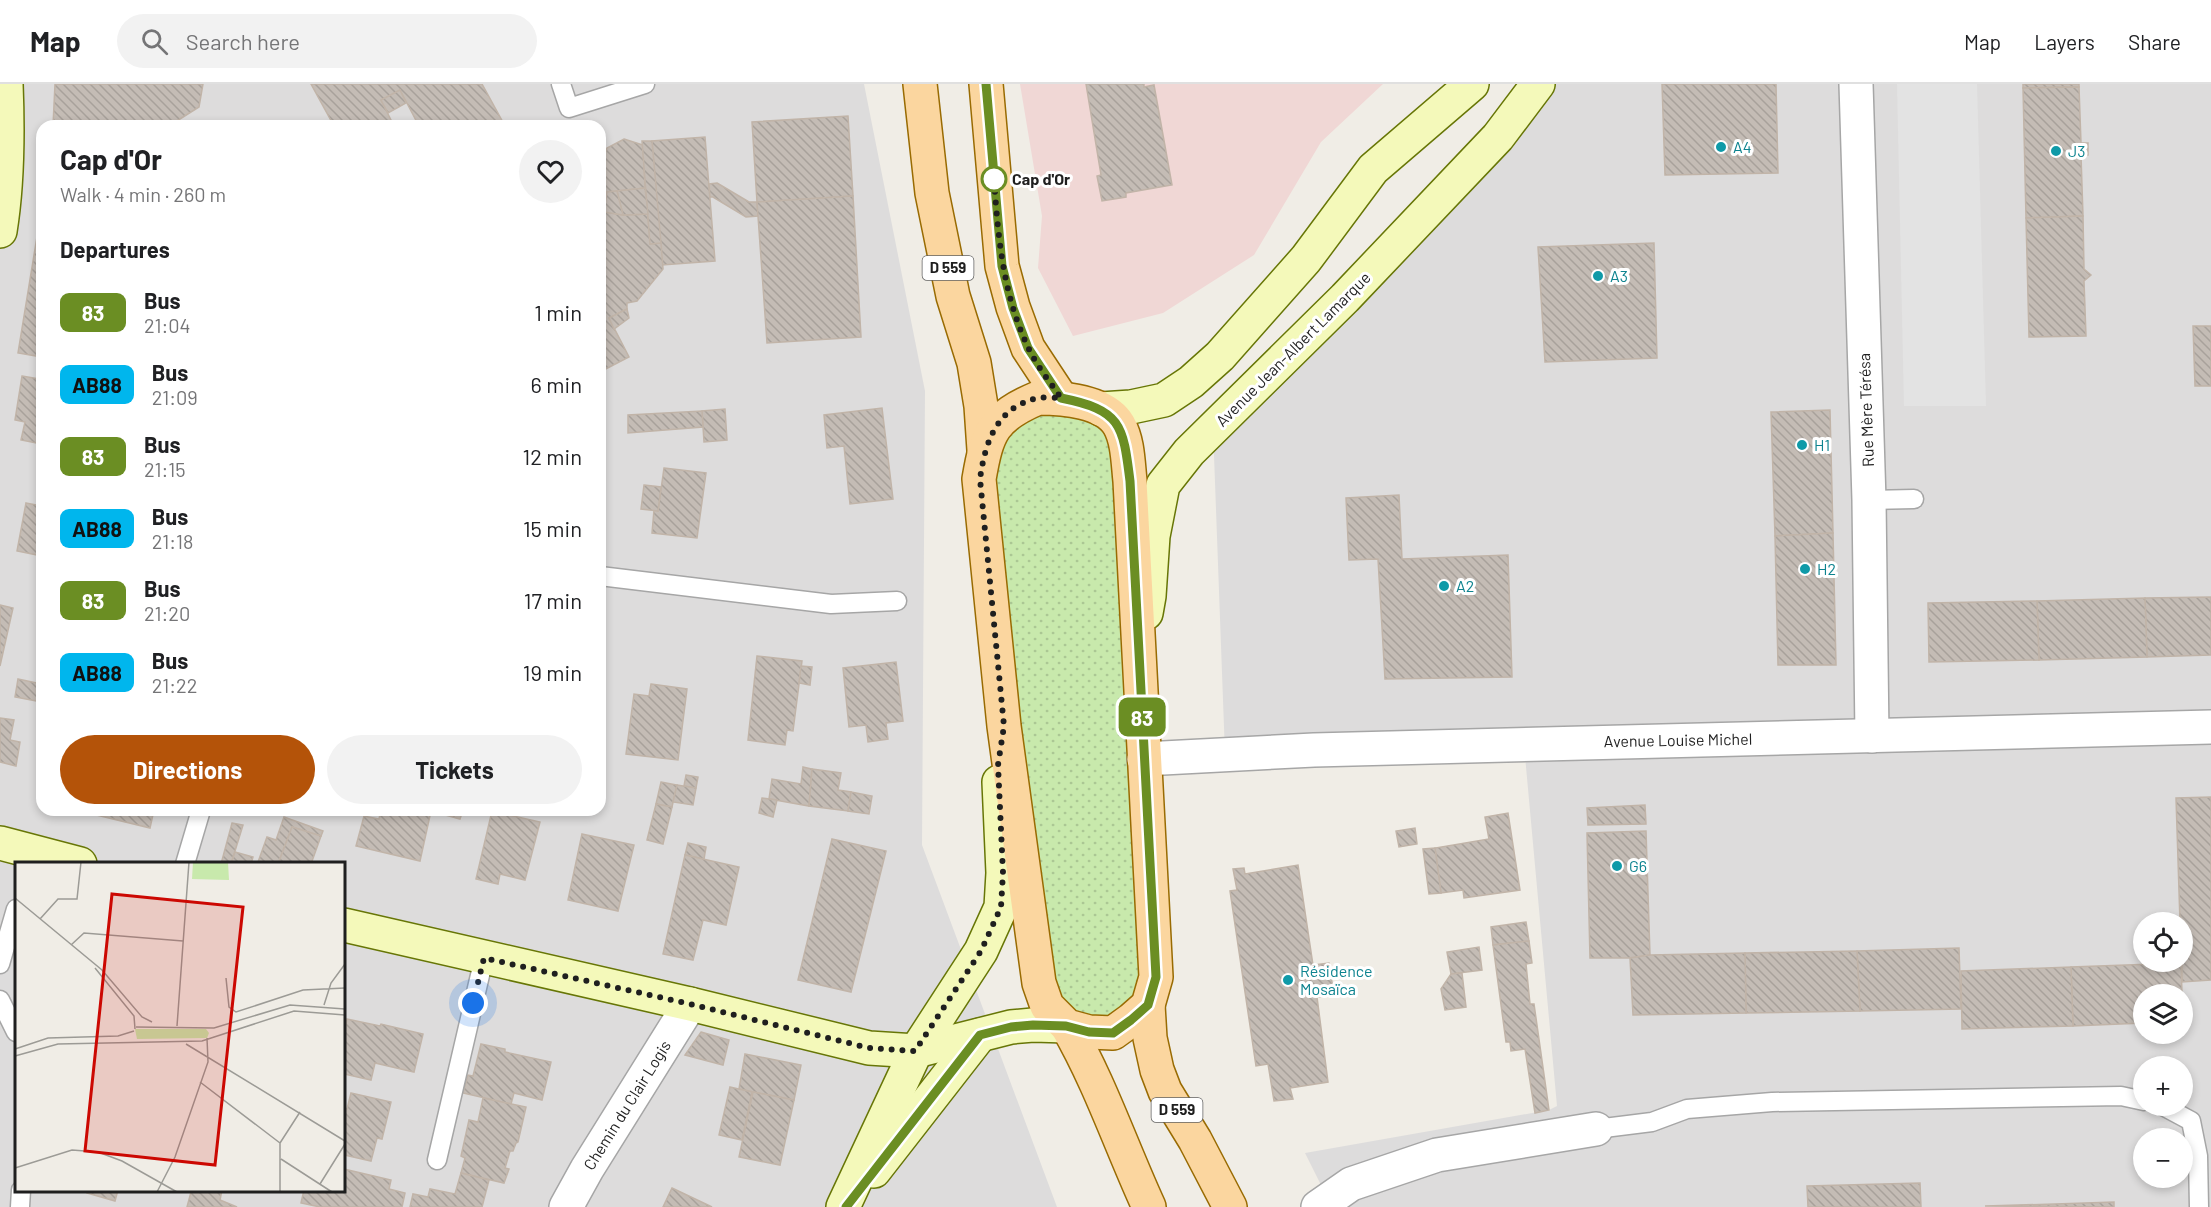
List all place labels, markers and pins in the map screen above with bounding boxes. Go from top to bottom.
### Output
place label: A4 [1733,137,1752,156]
marker: A4 [1714,140,1728,154]
place label: J3 [2068,141,2085,160]
marker: J3 [2049,144,2063,158]
marker: Cap d'Or [981,166,1007,192]
place label: Cap d'Or [1012,169,1070,188]
place label: A3 [1610,266,1628,285]
marker: A3 [1591,269,1605,283]
place label: H1 [1814,435,1830,454]
marker: H1 [1795,438,1809,452]
place label: H2 [1817,559,1836,578]
marker: H2 [1798,562,1812,576]
place label: A2 [1456,576,1474,595]
marker: A2 [1437,579,1451,593]
place label: G6 [1629,856,1647,875]
marker: G6 [1610,859,1624,873]
place label: Résidence Mosaïca [1300,961,1372,998]
marker: Résidence Mosaïca [1281,973,1295,987]

